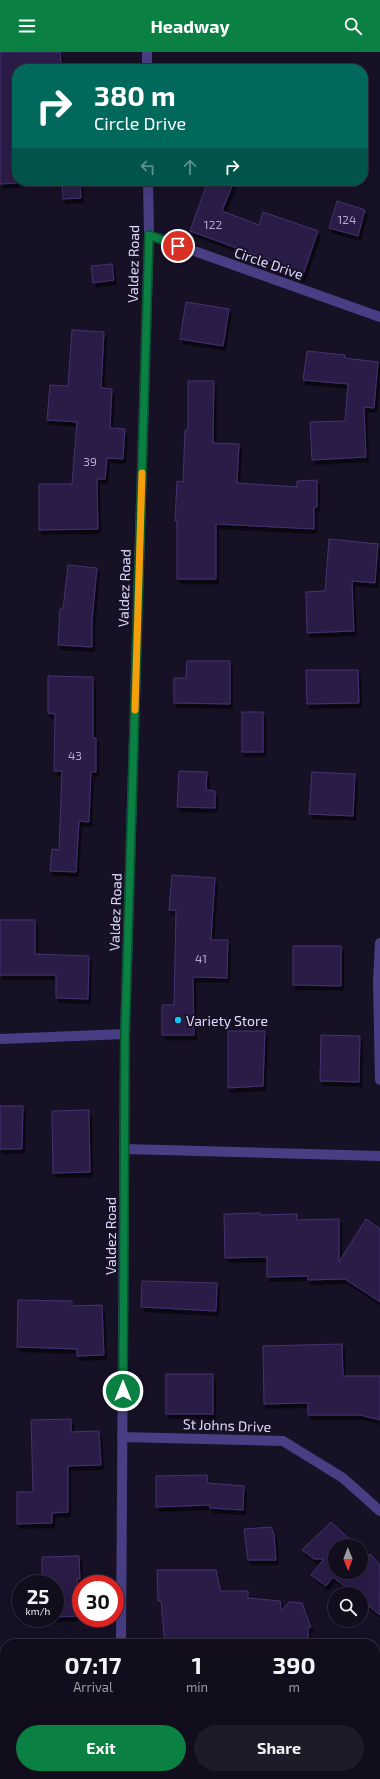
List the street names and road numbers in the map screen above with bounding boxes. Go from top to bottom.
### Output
street label: Valdez Road [124,225,142,303]
street label: Circle Drive [232,243,306,283]
street label: Valdez Road [114,549,134,627]
street label: Valdez Road [105,873,125,951]
street label: Valdez Road [102,1197,119,1275]
street label: St Johns Drive [183,1415,271,1435]

